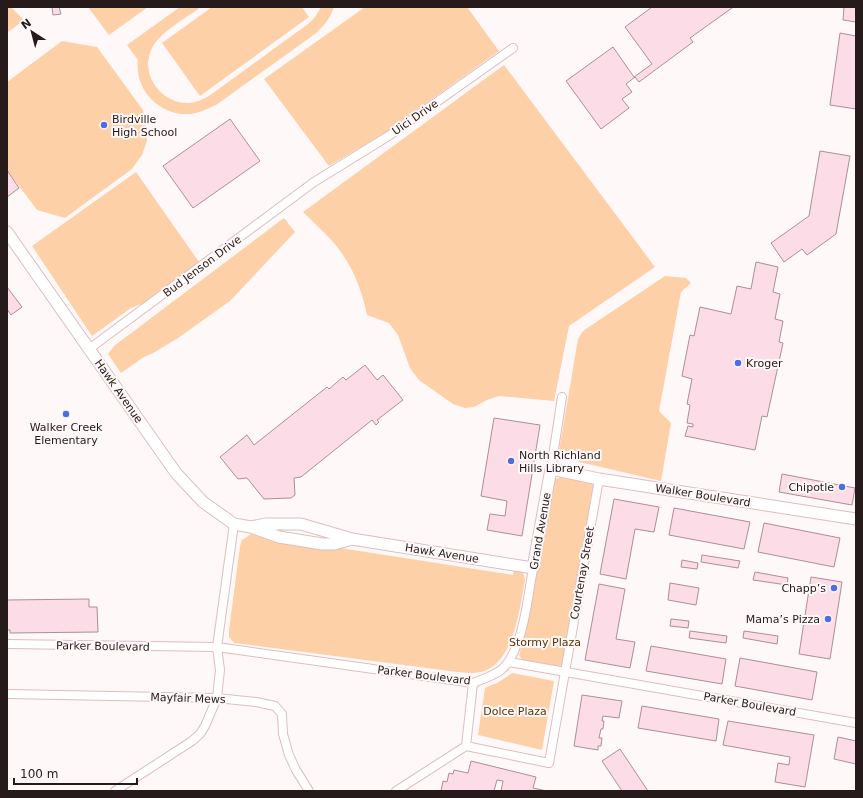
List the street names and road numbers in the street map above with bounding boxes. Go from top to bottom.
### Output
street label: Uici Drive [390,97,441,138]
street label: Bud Jenson Drive [161,233,244,300]
street label: Hawk Avenue [92,357,145,426]
street label: Walker Boulevard [654,482,752,509]
street label: Grand Avenue [527,491,554,571]
street label: Courtenay Street [568,525,597,621]
street label: Hawk Avenue [404,541,480,566]
street label: Parker Boulevard [56,639,150,654]
street label: Parker Boulevard [377,663,471,688]
street label: Parker Boulevard [703,690,797,719]
street label: Mayfair Mews [150,691,226,706]

